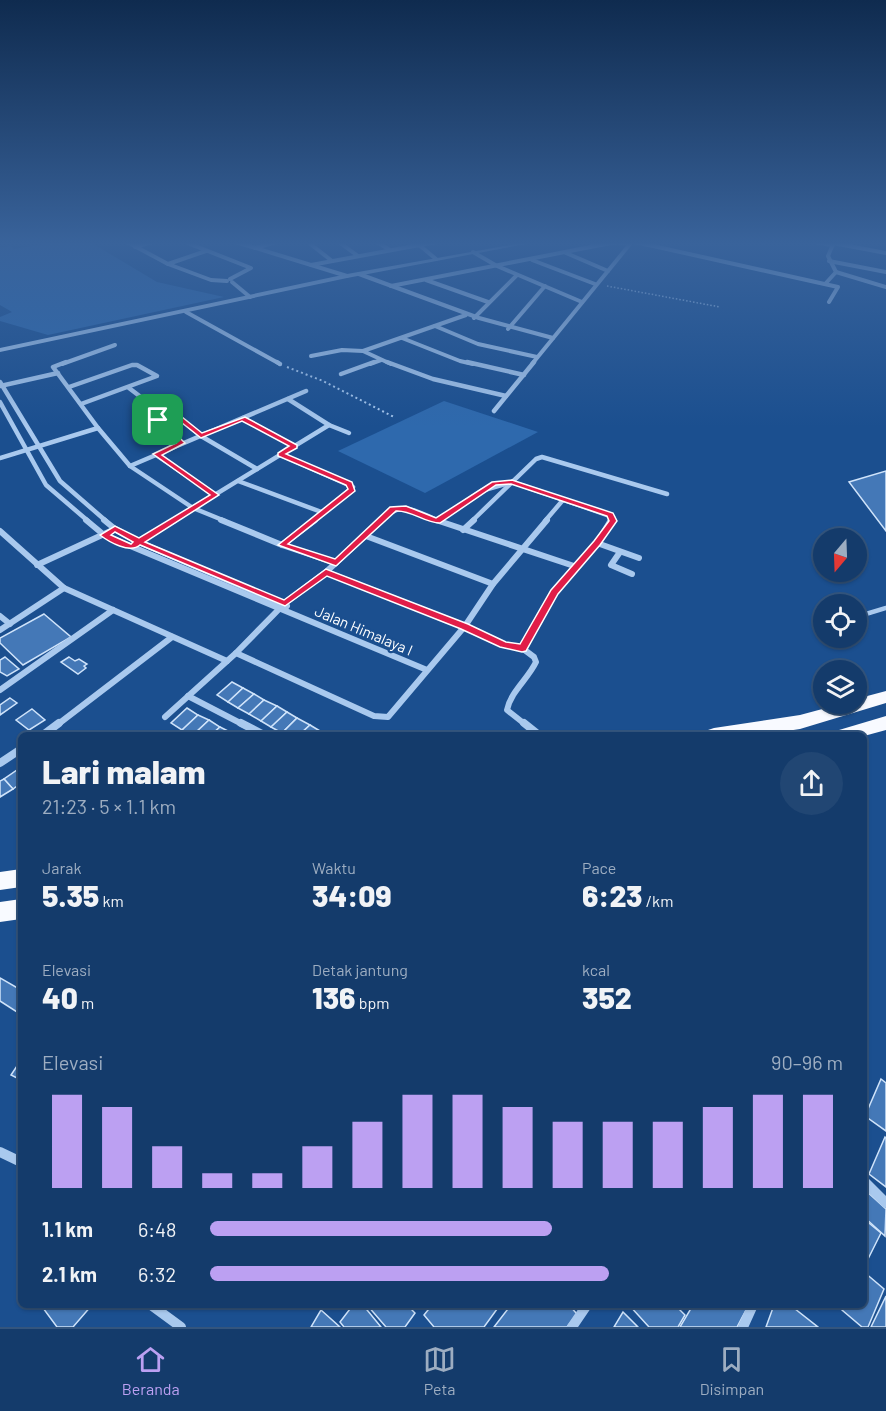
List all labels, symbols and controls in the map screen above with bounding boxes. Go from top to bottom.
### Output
pin [132,394,183,445]
icon: arrive [141,403,174,436]
north arrow [813,528,867,582]
map controls [813,528,867,714]
button: locate [813,594,867,648]
street label: Jalan Himalaya I [312,601,416,659]
button: layers [813,660,867,714]
text: Lari malam [42,751,205,791]
button: share [780,752,843,815]
text: 21:23 · 5 × 1.1 km [42,794,176,818]
text: Jarak [42,858,81,877]
text: Waktu [312,858,356,877]
text: Pace [582,858,616,877]
text: 5.35 [42,877,99,913]
text: 34:09 [312,877,392,913]
text: 6:23 [582,877,643,913]
text: km [99,891,124,910]
text: /km [643,891,673,910]
text: Elevasi [42,960,91,979]
text: Detak jantung [312,960,408,979]
text: kcal [582,960,610,979]
text: 40 [42,979,78,1015]
text: 136 [312,979,355,1015]
text: 352 [582,979,632,1015]
text: m [78,993,94,1012]
text: bpm [355,993,389,1012]
text: Elevasi [42,1050,103,1074]
text: 90–96 m [771,1050,843,1074]
text: 1.1 km [42,1217,93,1241]
text: 6:48 [138,1217,177,1241]
text: 2.1 km [42,1262,97,1286]
text: 6:32 [138,1262,176,1286]
tab: Beranda [122,1343,180,1398]
tab: Peta [423,1343,456,1398]
tab: Disimpan [700,1343,764,1398]

